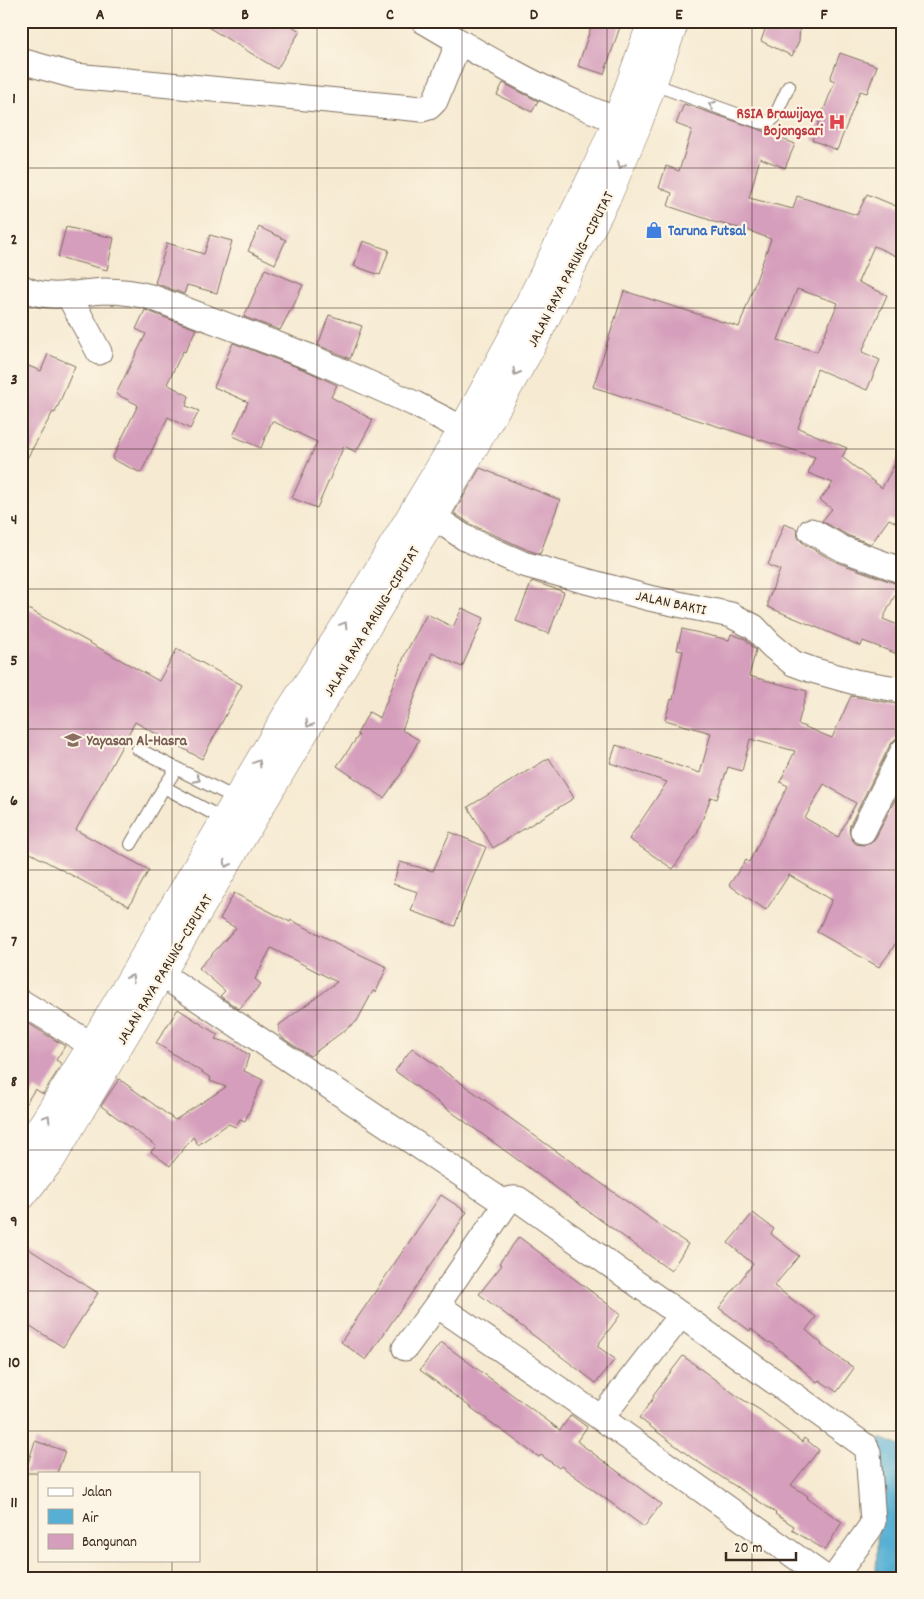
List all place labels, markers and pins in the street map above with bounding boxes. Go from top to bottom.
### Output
place label: RSIA Brawijaya Bojongsari [737,104,824,143]
hospital icon: RSIA Brawijaya Bojongsari [827,112,847,132]
shop icon: Taruna Futsal [644,220,664,240]
place label: Taruna Futsal [668,221,747,243]
school or university icon: Yayasan Al-Hasra [63,730,83,750]
place label: Yayasan Al-Hasra [86,731,188,753]

